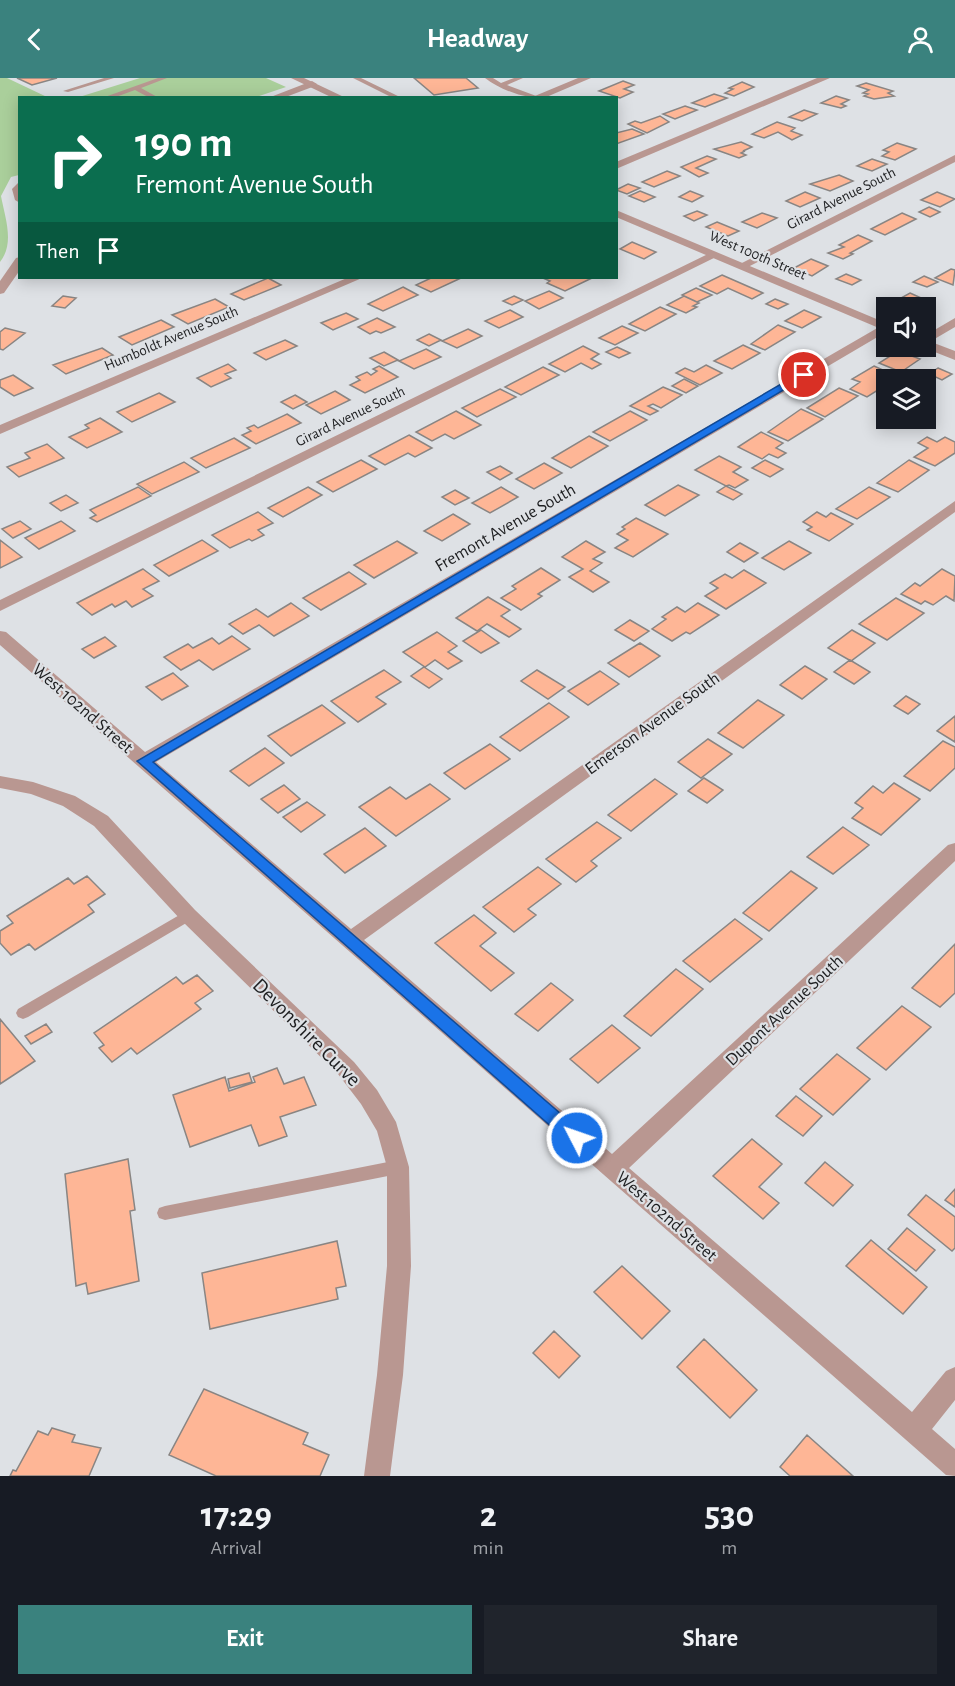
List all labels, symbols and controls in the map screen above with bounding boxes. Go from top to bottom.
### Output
icon: back [18,23,51,56]
icon: person [904,23,937,56]
text: Headway [427,25,528,52]
icon: right [36,120,114,198]
text: 190 m [135,122,233,164]
street label: Girard Avenue South [784,165,898,232]
text: Fremont Avenue South [135,171,374,198]
street label: West 100th Street [707,228,809,283]
icon: arrive [92,234,125,267]
text: Then [36,240,80,262]
map controls [876,297,936,429]
button: sound [876,297,936,357]
street label: Humboldt Avenue South [102,303,240,373]
pin [778,349,829,400]
icon: arrive [787,358,820,391]
button: layers [876,369,936,429]
street label: Girard Avenue South [293,383,407,449]
street label: Fremont Avenue South [432,480,579,575]
street label: West 102nd Street [29,660,136,757]
street label: Emerson Avenue South [582,669,723,778]
street label: Dupont Avenue South [722,952,847,1070]
street label: Devonshire Curve [249,974,365,1090]
position arrow [545,1106,609,1170]
street label: West 102nd Street [613,1168,720,1265]
text: 17:29 [201,1497,272,1533]
text: 2 [480,1497,497,1533]
text: 530 [704,1497,754,1533]
text: Arrival [211,1538,262,1558]
text: min [473,1538,504,1558]
text: m [721,1538,737,1558]
button: Exit [18,1605,472,1674]
button: Share [484,1605,937,1674]

